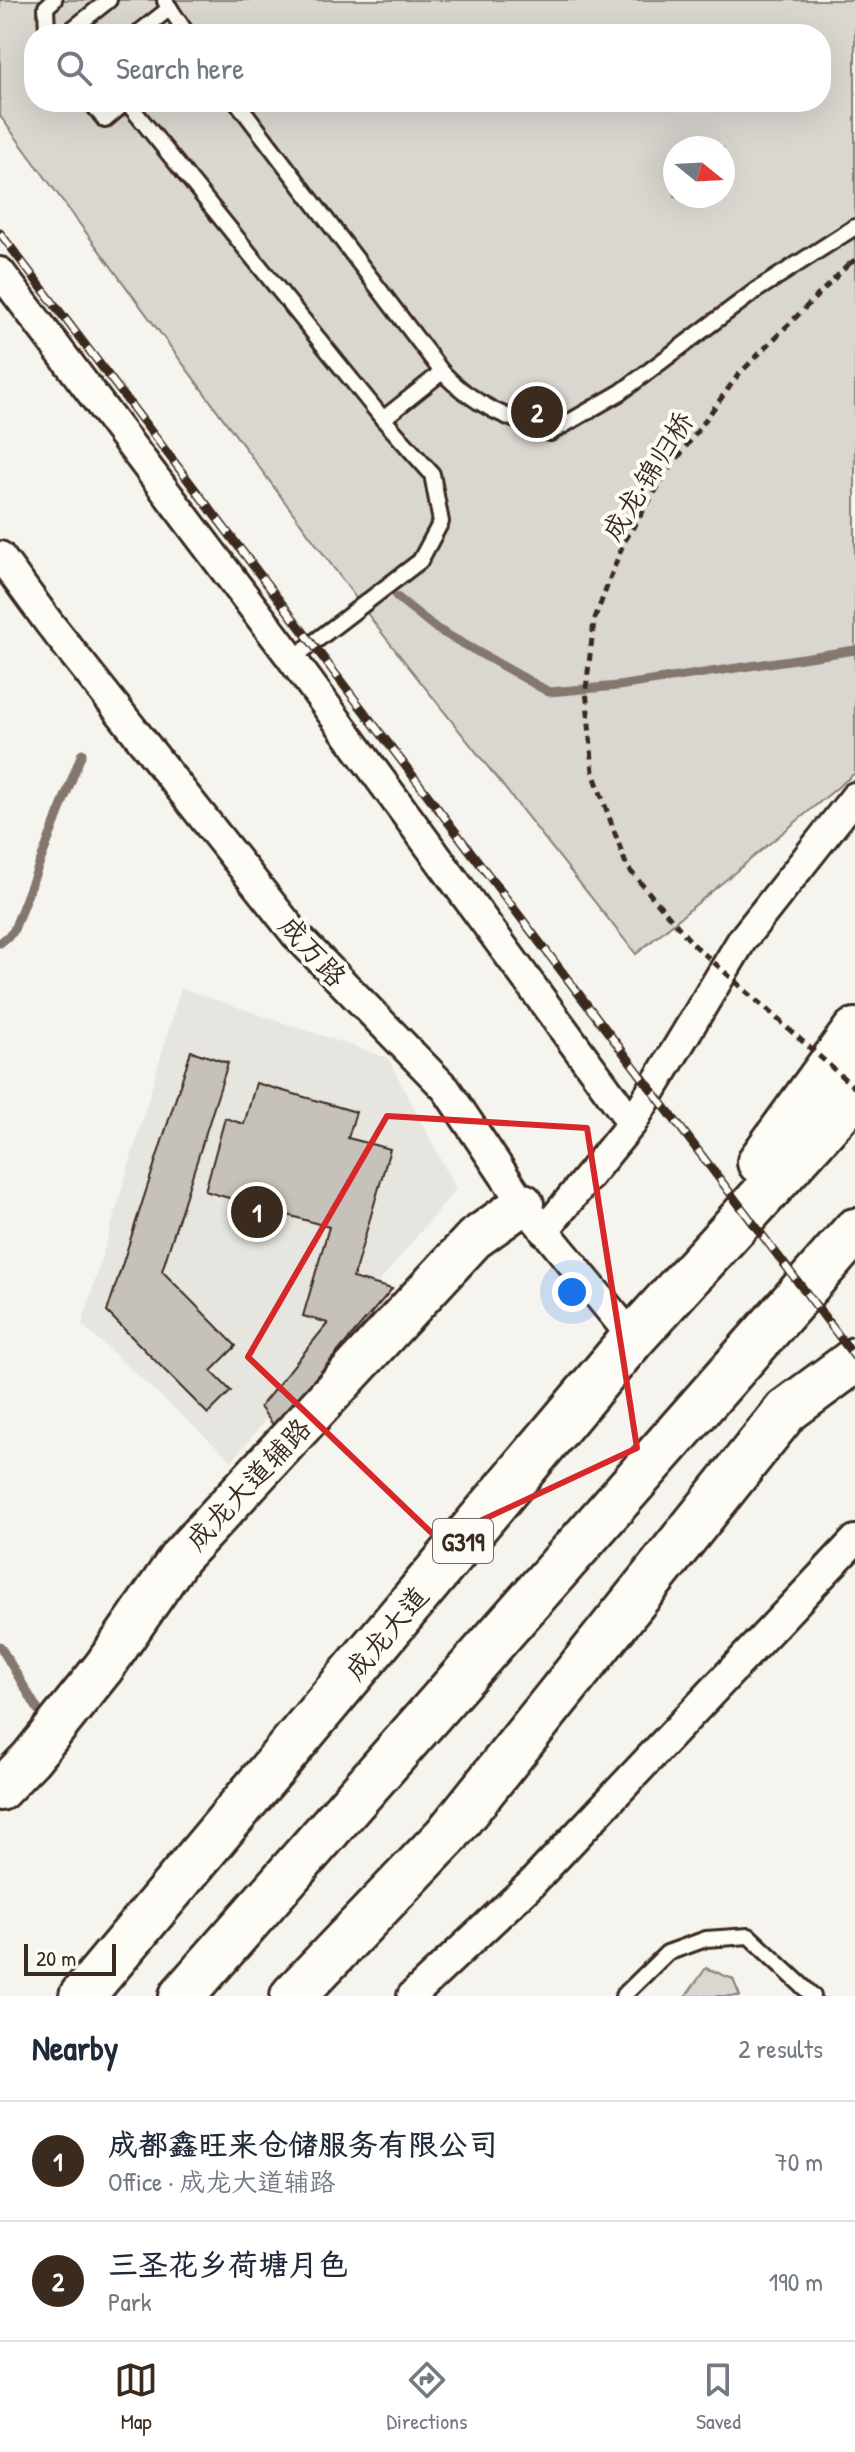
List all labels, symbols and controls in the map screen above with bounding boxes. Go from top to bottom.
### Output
search box [24,24,831,112]
icon: search [52,46,96,90]
text: Search here [116,48,244,88]
north arrow [663,136,735,208]
pin: 2 [511,382,563,442]
street label: 成龙·锦归桥 [592,404,702,548]
street label: 成万路 [271,907,355,995]
pin: 1 [231,1182,283,1242]
your location [552,1272,592,1312]
street label: 成龙大道辅路 [177,1410,319,1558]
road number: G319 [433,1519,493,1563]
street label: 成龙大道 [335,1578,437,1688]
scale bar [24,1940,116,1976]
text: 20 m [36,1943,76,1973]
text: Nearby [32,2025,118,2071]
text: 2 results [738,2031,823,2066]
text: 成都鑫旺来仓储服务有限公司 [108,2124,498,2164]
text: 1 [53,2144,63,2179]
text: 70 m [775,2144,823,2179]
text: Office · 成龙大道辅路 [108,2164,336,2199]
text: 三圣花乡荷塘月色 [108,2244,348,2284]
text: 2 [52,2264,64,2299]
text: 190 m [769,2264,823,2299]
text: Park [108,2284,152,2319]
tab: Map [114,2358,158,2436]
tab: Directions [387,2358,468,2436]
tab: Saved [696,2358,741,2436]

